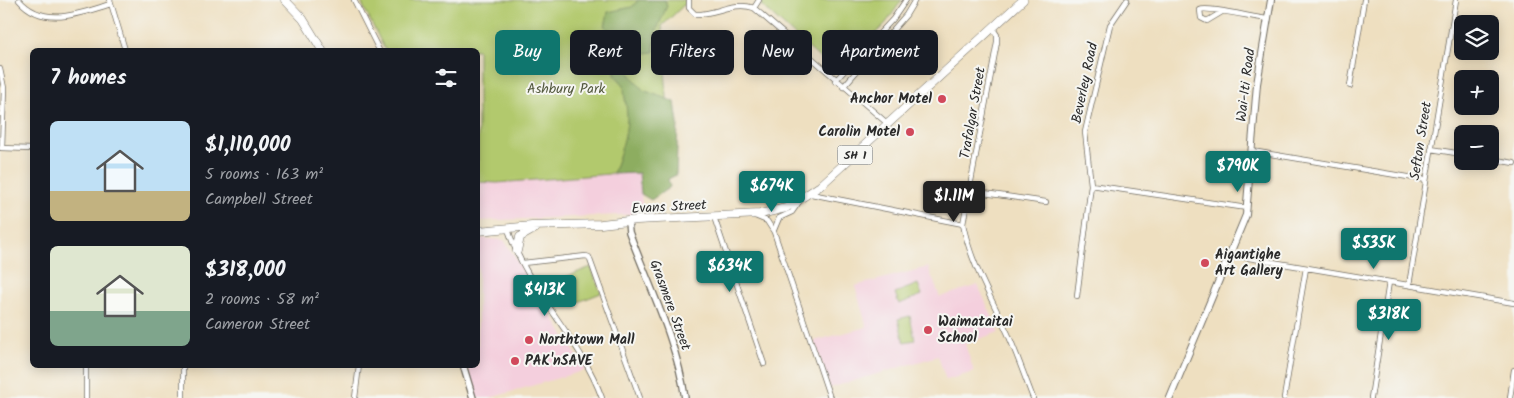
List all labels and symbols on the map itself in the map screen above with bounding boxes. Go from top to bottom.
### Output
street label: Beverley Road [1066,40,1104,125]
street label: Wai-Iti Road [1231,46,1262,123]
street label: Trafalgar Street [954,65,992,161]
park label: Ashbury Park [527,78,606,100]
place label: Anchor Motel [850,88,932,110]
marker: Anchor Motel [936,93,948,105]
street label: Sefton Street [1404,100,1438,182]
place label: Carolin Motel [818,121,900,143]
marker: Carolin Motel [904,126,916,138]
road number: SH 1 [838,146,872,164]
pin: $790K [1203,150,1273,193]
pin: $674K [737,170,807,213]
pin: $1.11M [913,180,995,223]
street label: Evans Street [631,194,708,220]
pin: $535K [1339,228,1409,270]
place label: Aigantighe Art Gallery [1215,244,1283,282]
pin: $634K [695,250,765,293]
street label: Grasmere Street [643,256,697,354]
marker: Aigantighe Art Gallery [1199,257,1211,269]
pin: $413K [510,274,580,317]
pin: $318K [1354,298,1424,341]
place label: Waimataitai School [938,311,1013,349]
marker: Waimataitai School [922,324,934,336]
place label: Northtown Mall [539,329,635,351]
marker: Northtown Mall [523,334,535,346]
place label: PAK'nSAVE [525,350,594,372]
marker: PAK'nSAVE [509,355,521,367]

